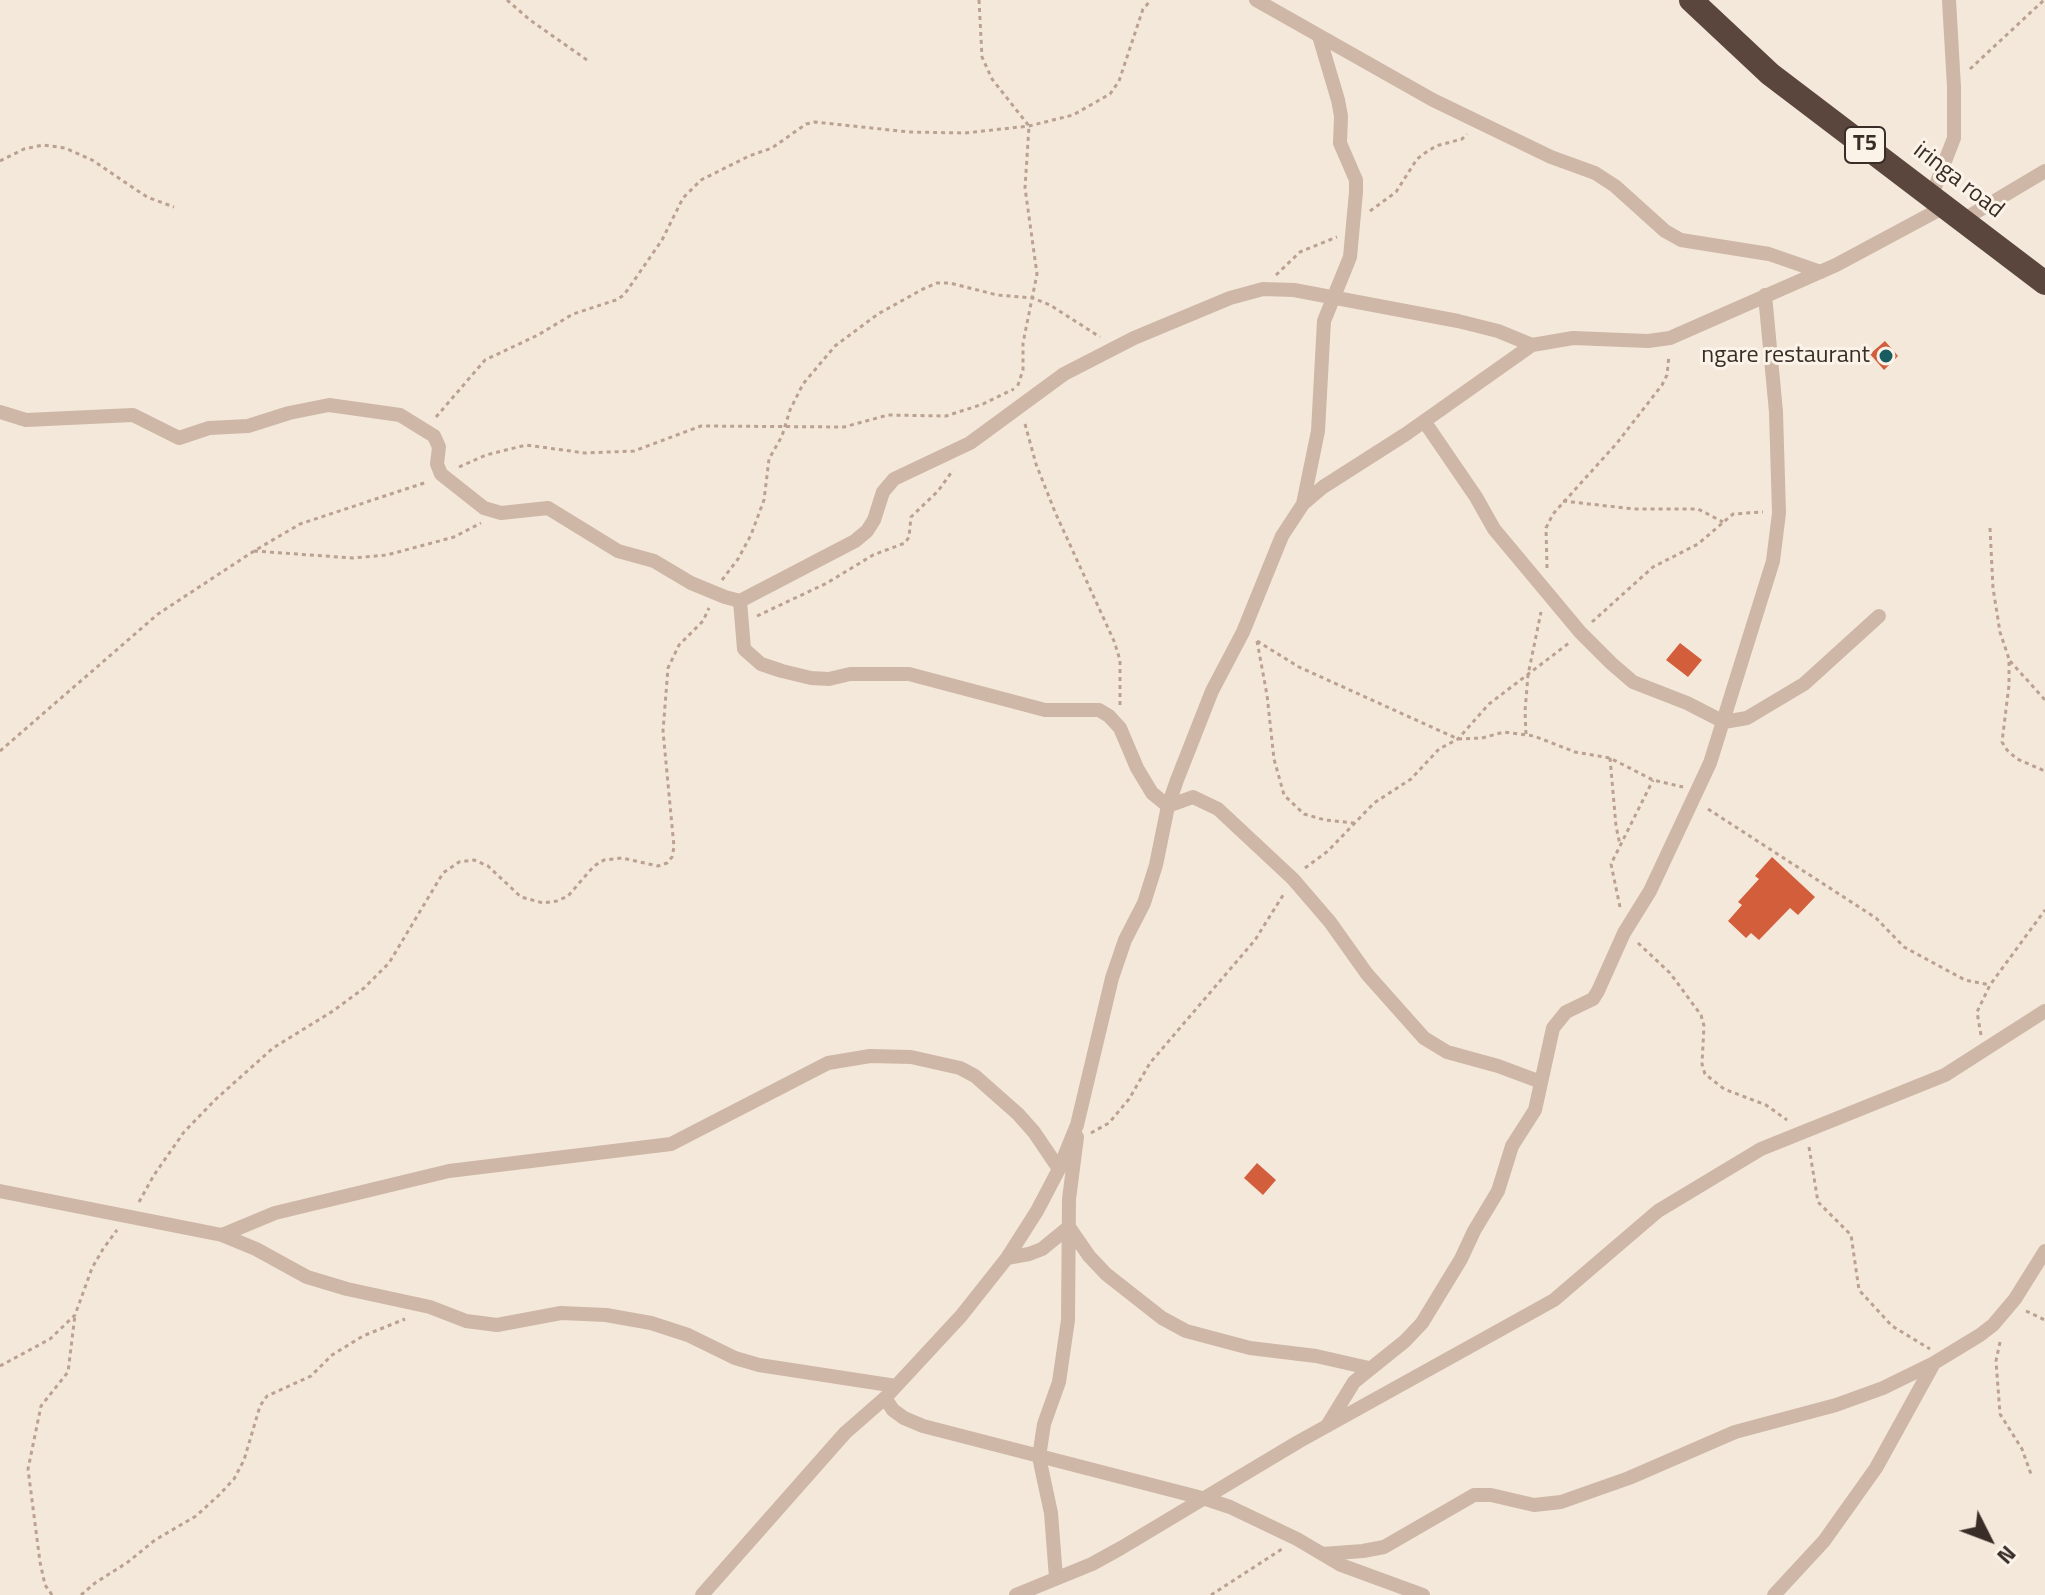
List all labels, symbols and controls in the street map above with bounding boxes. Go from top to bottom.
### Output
road number: T5 [1845,127,1885,163]
street label: iringa road [1907,137,2009,225]
place label: ngare restaurant [1701,342,1870,370]
marker: ngare restaurant [1877,347,1895,365]
north arrow [1949,1499,2029,1579]
text: N [1989,1538,2025,1572]

